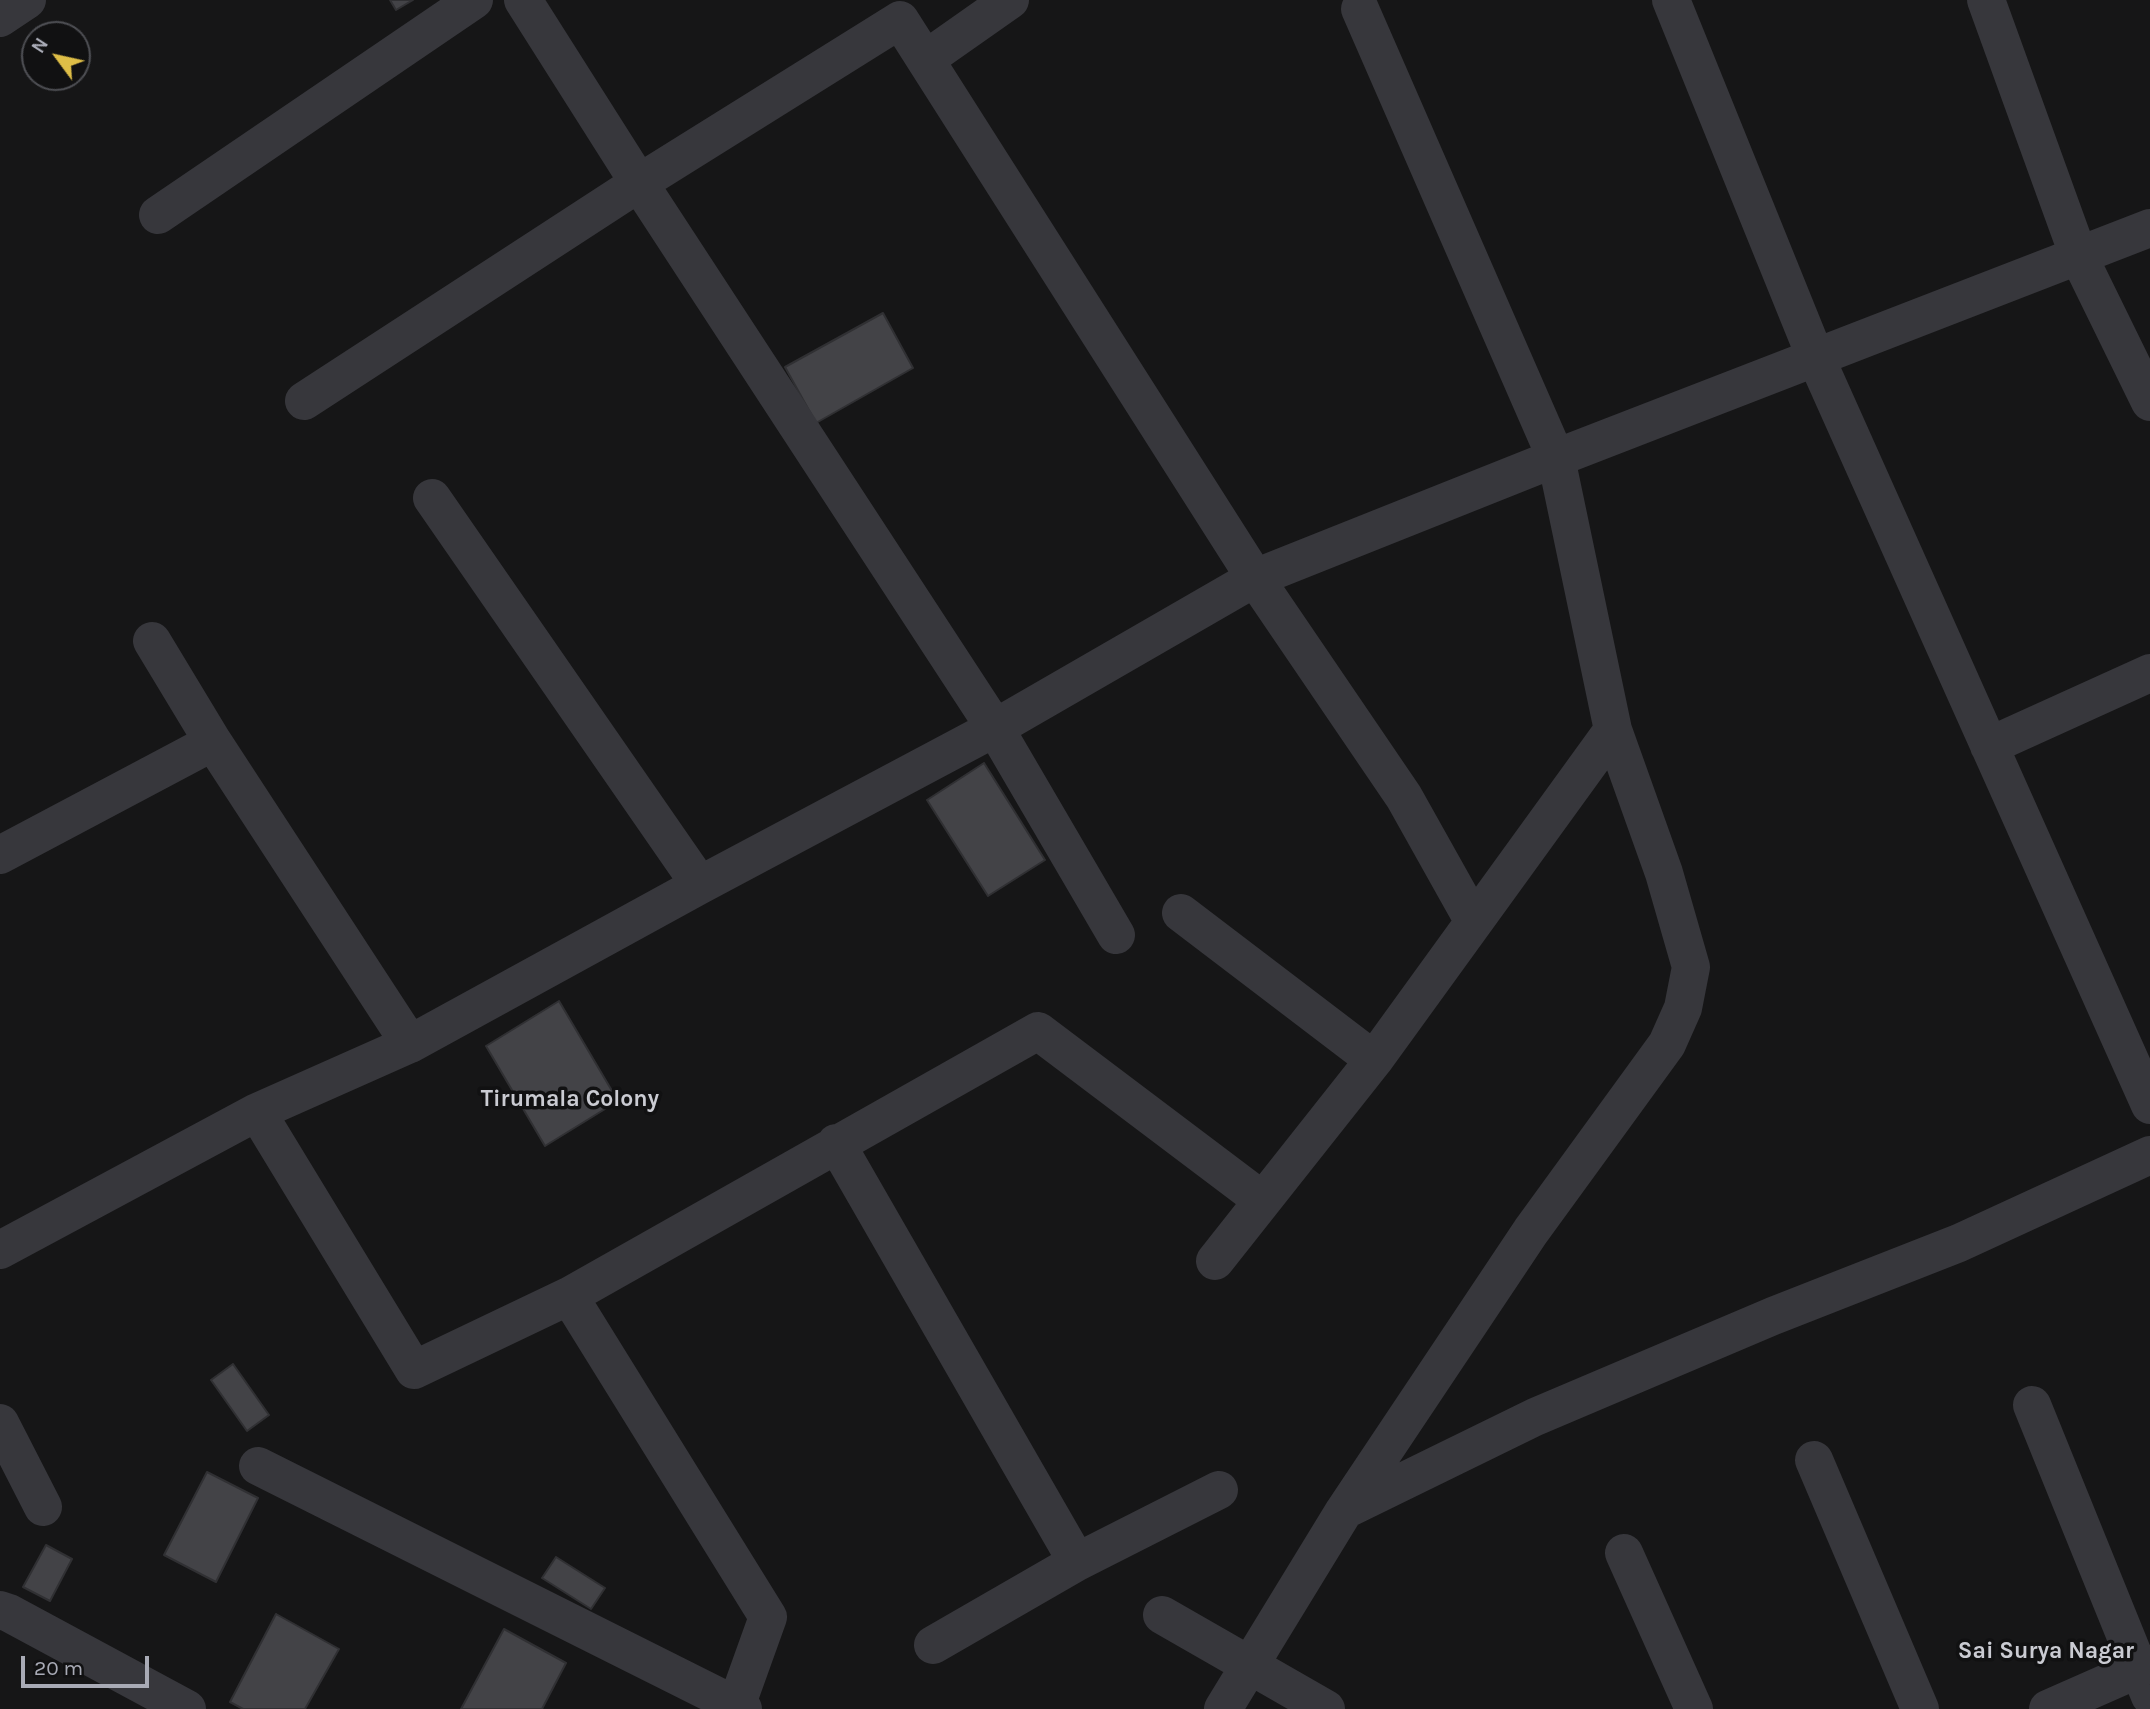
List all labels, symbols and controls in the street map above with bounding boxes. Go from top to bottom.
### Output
north arrow [21,21,91,91]
text: N [27,34,53,57]
district label: Tirumala Colony [481,1085,659,1113]
district label: Sai Surya Nagar [1958,1637,2134,1665]
scale bar [24,1642,152,1686]
text: 20 m [34,1656,83,1680]

